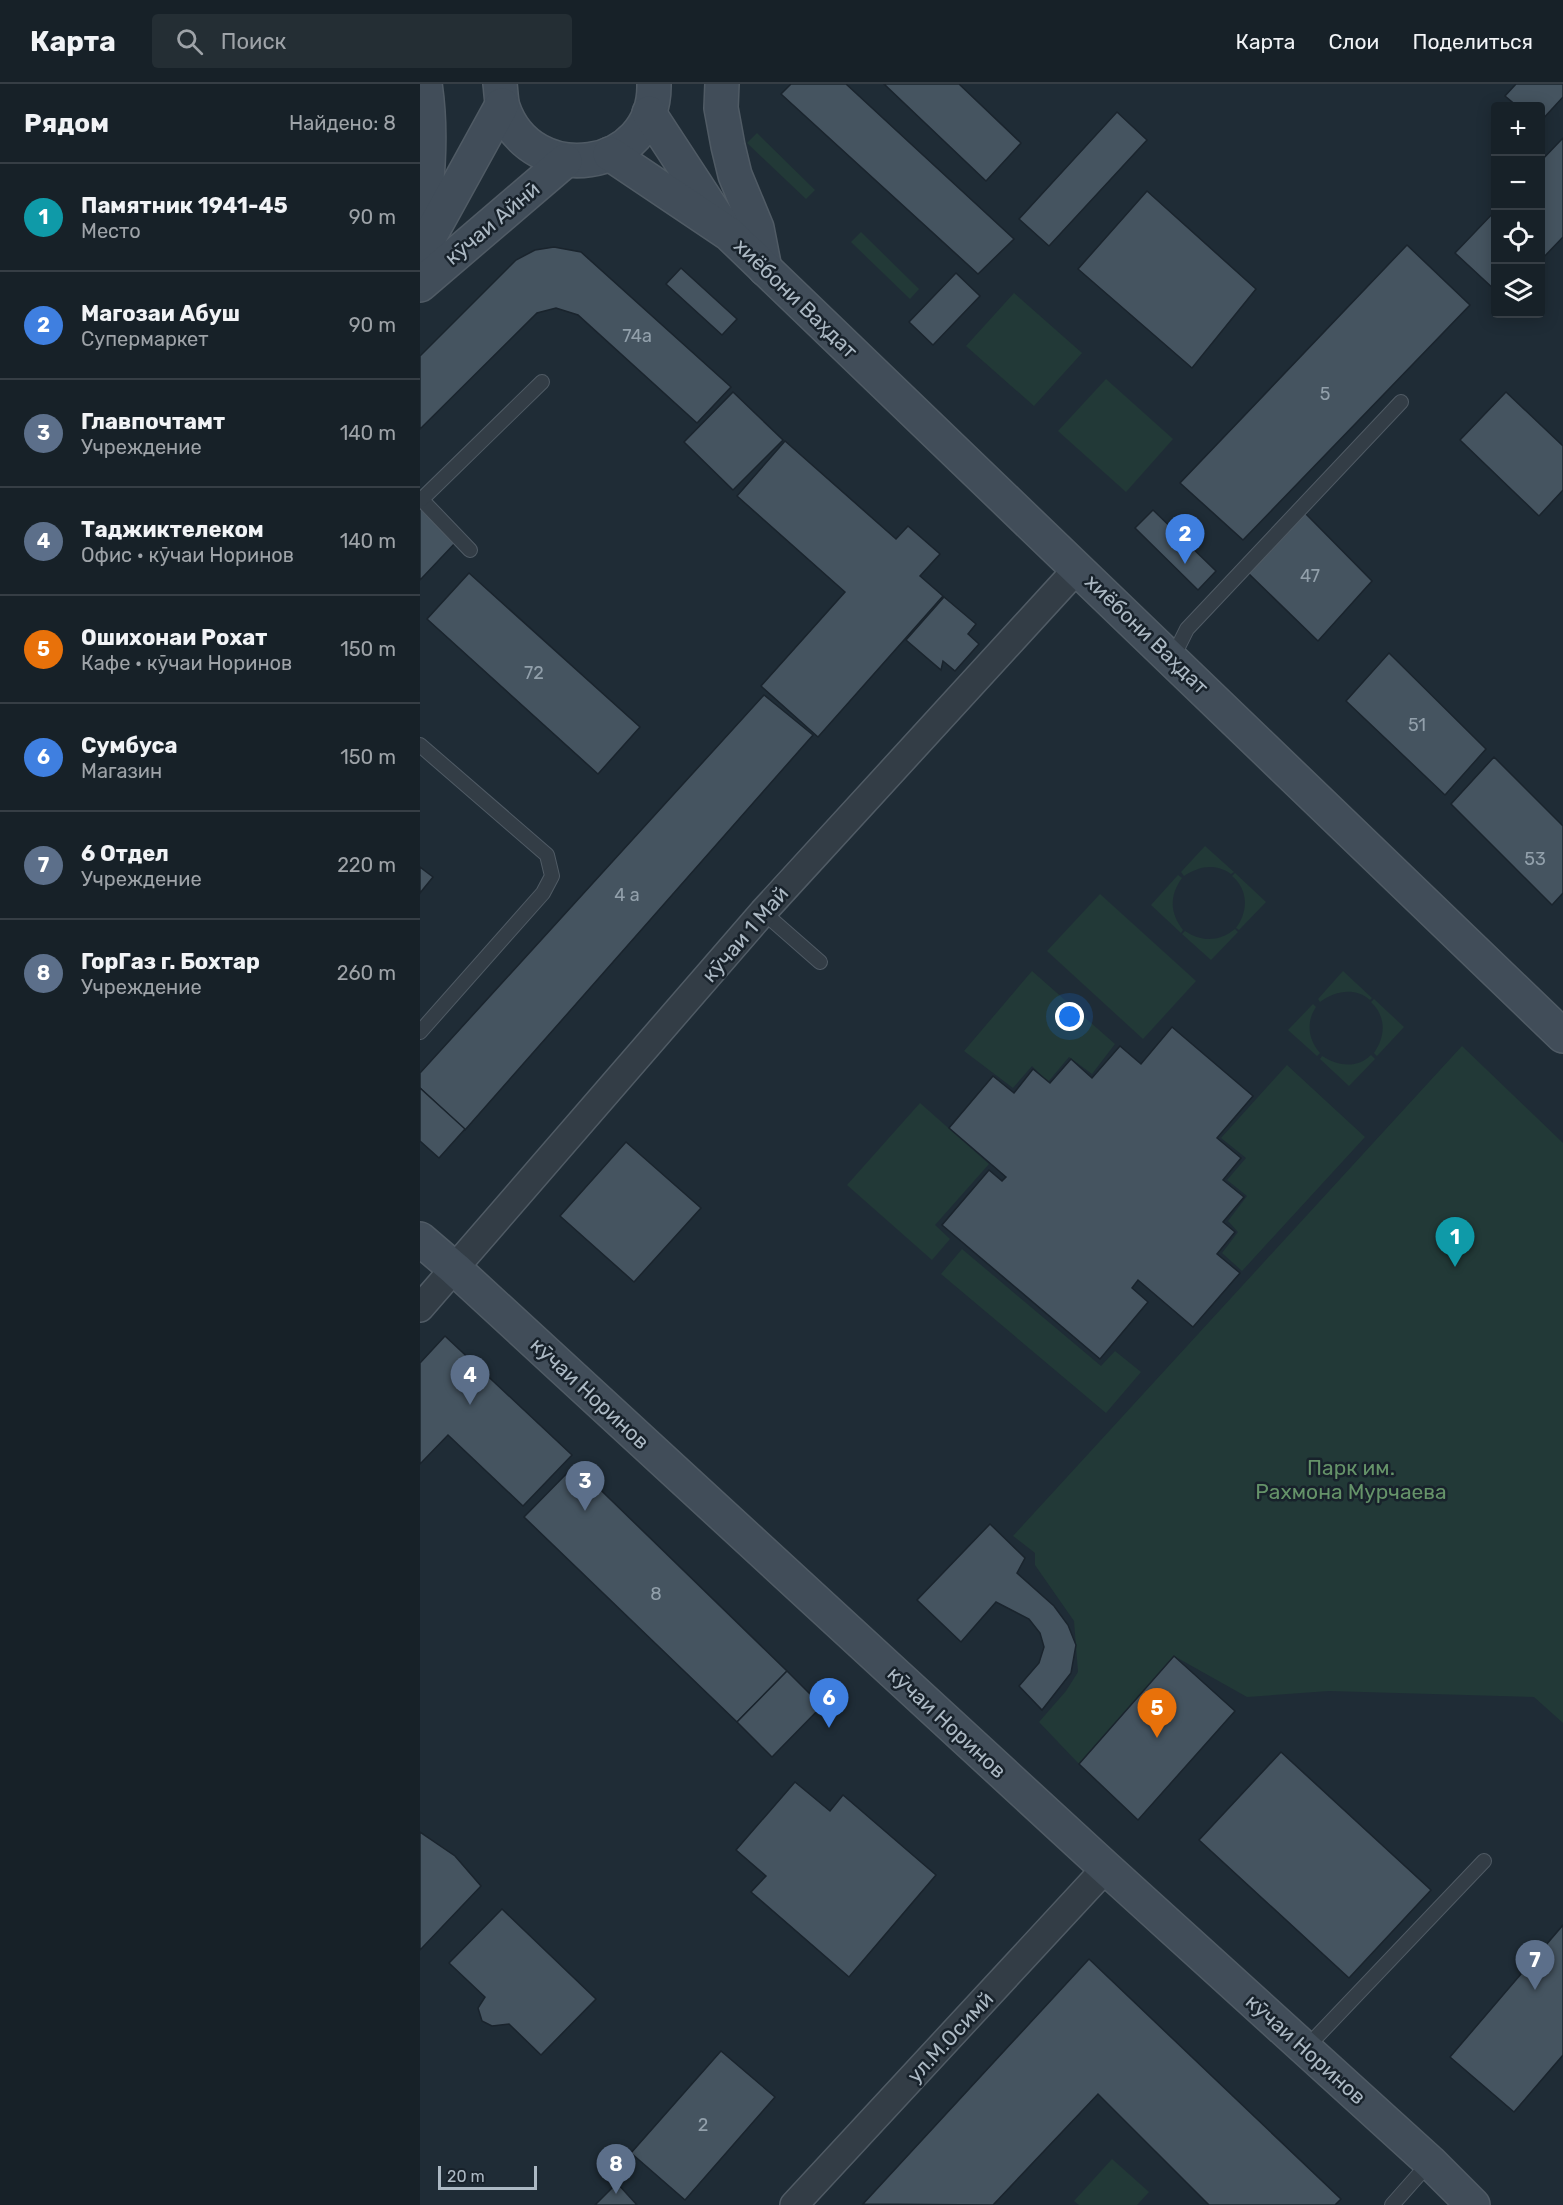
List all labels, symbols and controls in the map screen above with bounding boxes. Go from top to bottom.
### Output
search box [152,14,572,68]
text: Карта [30,25,116,58]
icon: search [173,25,206,58]
text: Поиск [221,28,286,55]
text: Карта [1235,29,1295,54]
text: Слои [1328,29,1379,54]
text: Поделиться [1412,29,1533,54]
map controls [1491,102,1545,318]
button: + [1491,102,1545,156]
text: Рядом [24,108,109,139]
text: Найдено: 8 [289,111,396,135]
button: − [1491,156,1545,210]
street label: кӯчаи Айнӣ [439,176,545,270]
text: Памятник 1941-45 [81,192,288,219]
text: 1 [39,205,48,229]
text: 90 m [349,205,396,229]
button: locate [1491,210,1545,264]
text: Место [81,219,141,243]
street label: хиёбони Ваҳдат [729,233,863,363]
button: layers [1491,264,1545,318]
text: Магозаи Абуш [81,300,240,327]
text: 2 [37,313,50,337]
text: 90 m [349,313,396,337]
house number: 74а [622,325,652,347]
text: Супермаркет [81,327,209,351]
house number: 5 [1320,383,1330,405]
text: Главпочтамт [81,408,225,435]
text: 3 [37,421,50,445]
text: 140 m [340,421,396,445]
text: Учреждение [81,435,202,459]
pin: 2 [1166,514,1204,564]
text: Таджиктелеком [81,516,264,543]
text: 4 [37,529,50,553]
text: 140 m [340,529,396,553]
text: Офис · кӯчаи Норинов [81,543,294,567]
house number: 47 [1300,565,1320,587]
street label: хиёбони Ваҳдат [1080,569,1214,699]
text: Ошихонаи Рохат [81,624,267,651]
text: 5 [37,637,50,661]
text: 150 m [340,637,396,661]
text: Кафе · кӯчаи Норинов [81,651,292,675]
house number: 72 [524,662,544,684]
house number: 51 [1408,714,1426,736]
text: Сумбуса [81,732,178,759]
text: 6 [37,745,50,769]
text: 150 m [340,745,396,769]
text: Магазин [81,759,162,783]
text: 6 Отдел [81,840,169,867]
house number: 53 [1524,848,1546,870]
text: 7 [38,853,49,877]
text: 220 m [337,853,396,877]
text: Учреждение [81,867,202,891]
street label: кӯчаи 1 Май [697,881,793,987]
house number: 4 a [614,884,640,906]
text: ГорГаз г. Бохтар [81,948,260,975]
text: 8 [37,961,50,985]
text: 260 m [337,961,396,985]
text: Учреждение [81,975,202,999]
your location [1055,1002,1084,1031]
pin: 1 [1436,1218,1474,1267]
street label: кӯчаи Норинов [526,1332,654,1454]
pin: 4 [451,1356,490,1405]
park label: Парк им. Рахмона Мурчаева [1255,1455,1447,1504]
pin: 3 [566,1462,604,1511]
house number: 8 [650,1583,662,1605]
street label: кӯчаи Норинов [883,1661,1011,1783]
pin: 6 [810,1678,848,1728]
pin: 5 [1138,1688,1176,1738]
pin: 7 [1516,1940,1554,1990]
street label: ул.М.Осимй [902,1986,998,2088]
street label: кӯчаи Норинов [1241,1989,1371,2109]
house number: 2 [698,2114,708,2136]
pin: 8 [596,2144,636,2194]
scale bar [438,2163,537,2190]
text: 20 m [447,2167,485,2186]

